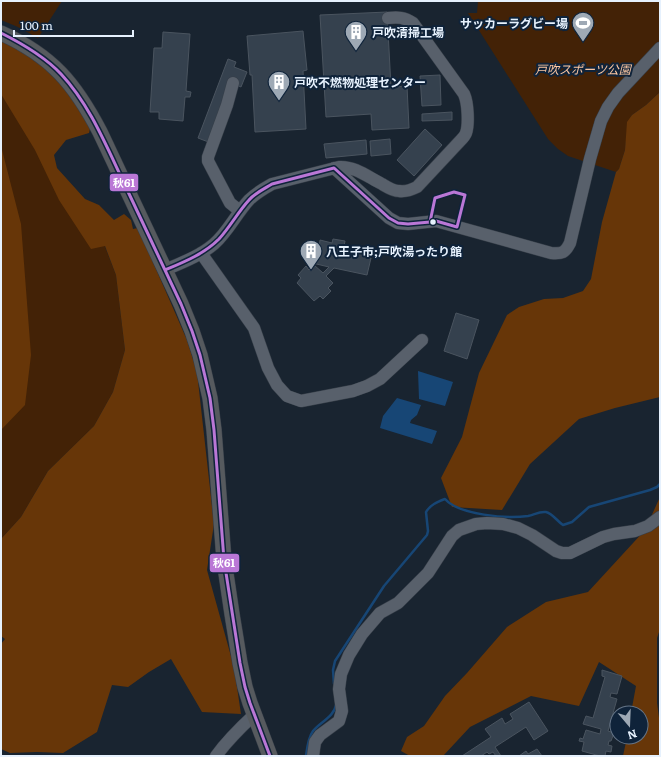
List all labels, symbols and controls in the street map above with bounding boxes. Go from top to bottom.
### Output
sports icon: サッカーラグビー場 [570,10,596,43]
scale bar [14,12,133,38]
place label: サッカーラグビー場 [460,14,568,32]
text: 100 m [20,16,53,34]
building icon: 戸吹清掃工場 [343,19,369,52]
place label: 戸吹清掃工場 [372,23,444,41]
park label: 戸吹スポーツ公園 [535,60,633,78]
building icon: 戸吹不燃物処理センター [266,69,292,102]
place label: 戸吹不燃物処理センター [294,73,426,91]
line badge: 秋61 [109,173,139,192]
text: 秋61 [113,174,135,190]
unlabelled marker [428,217,438,227]
building icon: 八王子市;戸吹湯ったり館 [298,238,324,271]
place label: 八王子市;戸吹湯ったり館 [326,242,462,260]
line badge: 秋61 [209,553,240,573]
text: 秋61 [213,554,235,570]
north arrow [609,705,649,745]
text: N [626,726,640,744]

